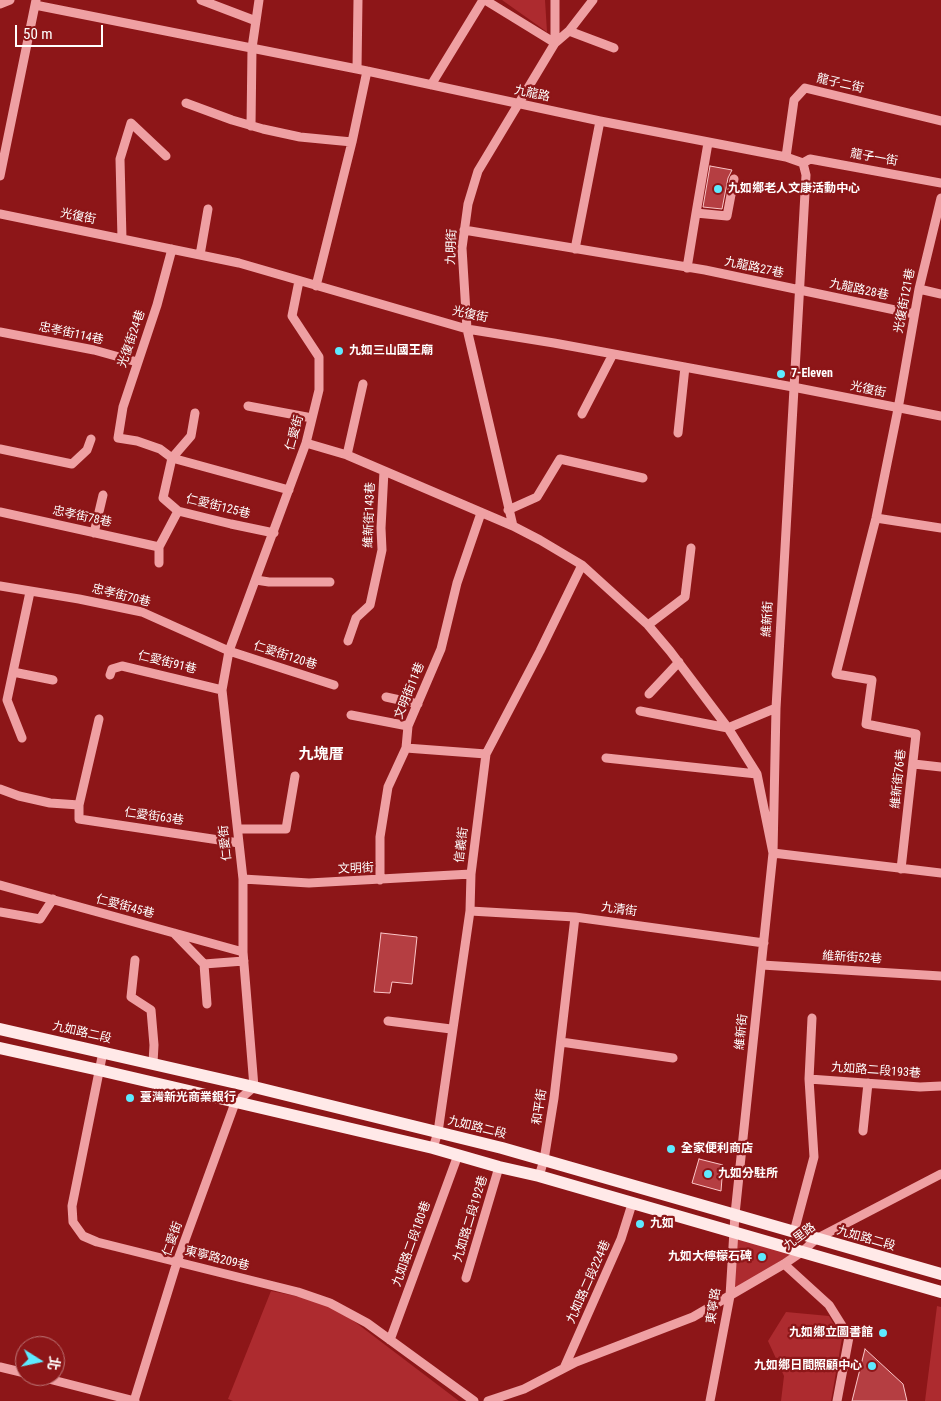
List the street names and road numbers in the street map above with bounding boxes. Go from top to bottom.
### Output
street label: 龍子二街 [815,72,865,96]
street label: 九龍路 [513,83,551,105]
street label: 龍子一街 [849,147,899,169]
street label: 光復街 [59,206,97,228]
street label: 九明街 [444,229,460,265]
street label: 九龍路27巷 [723,255,785,281]
street label: 光復街121巷 [892,267,918,335]
street label: 九龍路28巷 [828,277,890,303]
street label: 光復街 [451,304,489,326]
street label: 光復街24巷 [115,308,149,370]
street label: 忠孝街114巷 [37,320,105,348]
street label: 光復街 [849,379,887,401]
street label: 仁愛街 [283,414,307,452]
street label: 維新街143巷 [362,482,378,548]
street label: 仁愛街125巷 [184,492,252,522]
street label: 忠孝街78巷 [51,504,113,530]
street label: 忠孝街70巷 [90,582,152,610]
street label: 維新街 [760,601,776,637]
street label: 仁愛街120巷 [251,639,319,673]
street label: 仁愛街91巷 [136,649,198,677]
street label: 文明街11巷 [392,661,428,721]
street label: 維新街76巷 [889,748,909,810]
street label: 仁愛街63巷 [123,806,185,828]
street label: 仁愛街 [217,824,235,862]
street label: 信義街 [453,826,471,864]
street label: 文明街 [338,861,374,877]
street label: 仁愛街45巷 [94,892,156,922]
street label: 九清街 [600,900,638,920]
street label: 維新街52巷 [822,949,882,967]
street label: 維新街 [733,1013,751,1051]
street label: 九如路二段 [51,1019,113,1047]
street label: 九如路二段193巷 [831,1061,921,1081]
street label: 和平街 [530,1088,550,1126]
street label: 九如路二段 [446,1114,508,1142]
street label: 九如路二段192巷 [451,1174,491,1264]
street label: 九如路二段180巷 [390,1199,434,1289]
street label: 仁愛街 [160,1220,186,1258]
street label: 九里路 [781,1220,819,1254]
street label: 九如路二段 [835,1224,897,1254]
street label: 九如路二段224巷 [564,1238,614,1326]
street label: 東寧路209巷 [183,1244,251,1274]
street label: 東寧路 [704,1287,724,1325]

